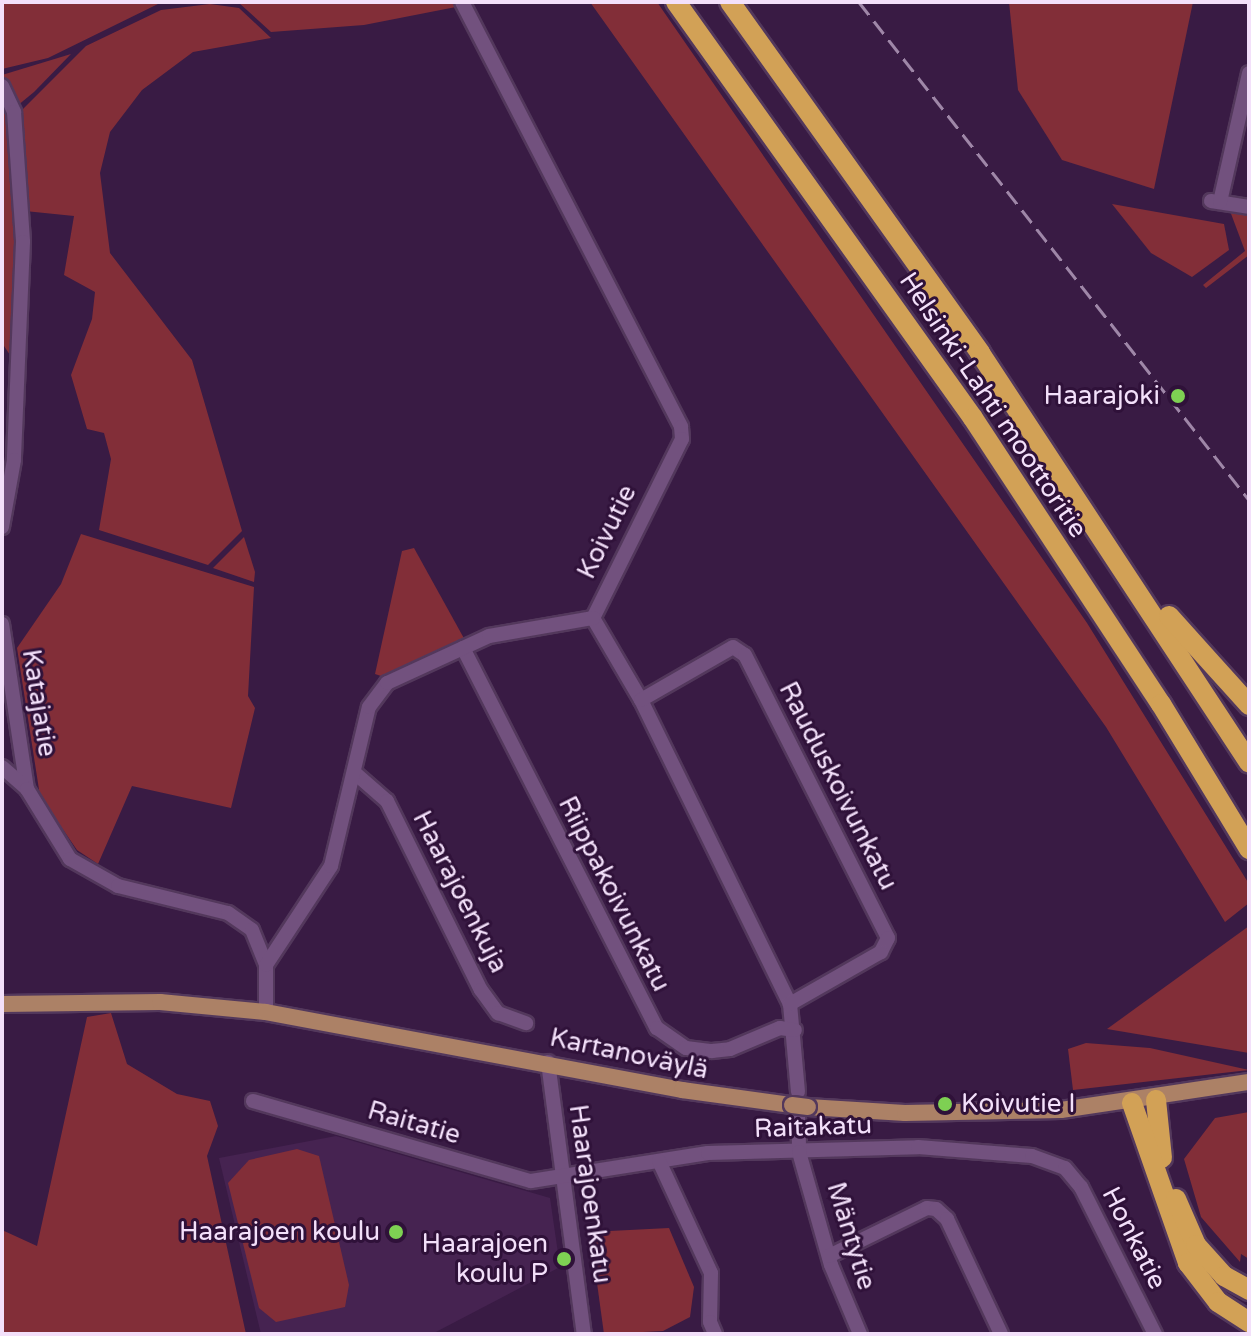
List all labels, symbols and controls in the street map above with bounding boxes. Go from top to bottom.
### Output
street label: Helsinki-Lahti moottoritie [892,266,1094,544]
place label: Haarajoki [1044,380,1160,412]
marker: Haarajoki [1167,385,1189,407]
street label: Koivutie [571,480,643,584]
street label: Katajatie [15,647,63,759]
street label: Rauduskoivunkatu [772,677,904,895]
street label: Riippakoivunkatu [551,791,677,997]
street label: Haarajoenkuja [406,806,514,978]
street label: Kartanoväylä [547,1022,711,1086]
place label: Koivutie I [961,1088,1076,1120]
street label: Raitatie [364,1095,464,1151]
marker: Koivutie I [936,1095,954,1113]
street label: Haarajoenkatu [562,1103,618,1285]
street label: Raitakatu [753,1109,873,1145]
street label: Mäntytie [820,1179,882,1293]
street label: Honkatie [1095,1182,1173,1294]
place label: Haarajoen koulu [179,1216,380,1248]
marker: Haarajoen koulu [387,1223,405,1241]
place label: Haarajoen koulu P [422,1228,548,1290]
marker: Haarajoen koulu P [555,1250,573,1268]

